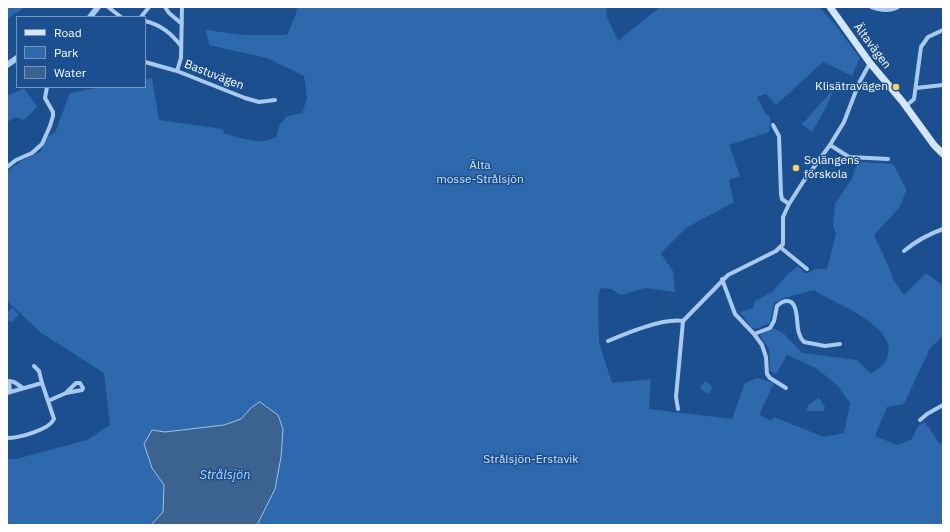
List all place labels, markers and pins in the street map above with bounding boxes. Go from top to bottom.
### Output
place label: Klisätravägen [815,80,888,94]
marker: Klisätravägen [891,82,901,92]
place label: Solängens förskola [804,154,860,182]
marker: Solängens förskola [791,163,801,173]

